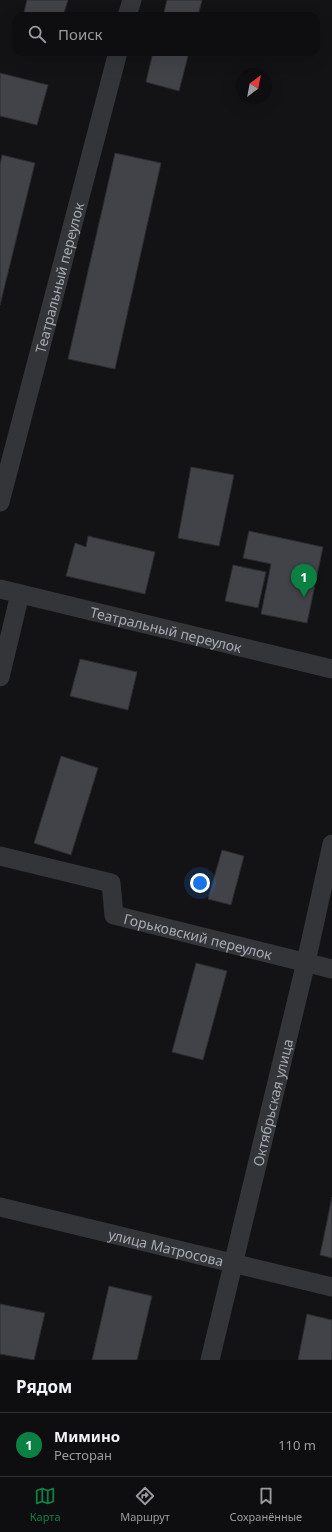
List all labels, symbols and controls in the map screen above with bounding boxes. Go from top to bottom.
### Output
search box [12,12,320,56]
icon: search [26,23,48,45]
text: Поиск [58,24,103,44]
north arrow [236,68,272,104]
street label: Театральный переулок [30,200,88,355]
pin: 1 [291,564,317,597]
street label: Театральный переулок [89,602,245,657]
your location [190,873,210,893]
street label: Горьковский переулок [122,908,275,963]
street label: Октябрьская улица [248,1037,297,1168]
street label: улица Матросова [107,1224,226,1270]
text: Рядом [16,1375,72,1398]
text: Мимино [54,1426,120,1446]
text: 1 [25,1436,33,1454]
text: 110 m [278,1436,316,1454]
text: Ресторан [54,1446,112,1464]
tab: Карта [30,1485,61,1524]
tab: Маршрут [120,1485,170,1524]
tab: Сохранённые [230,1485,302,1524]

